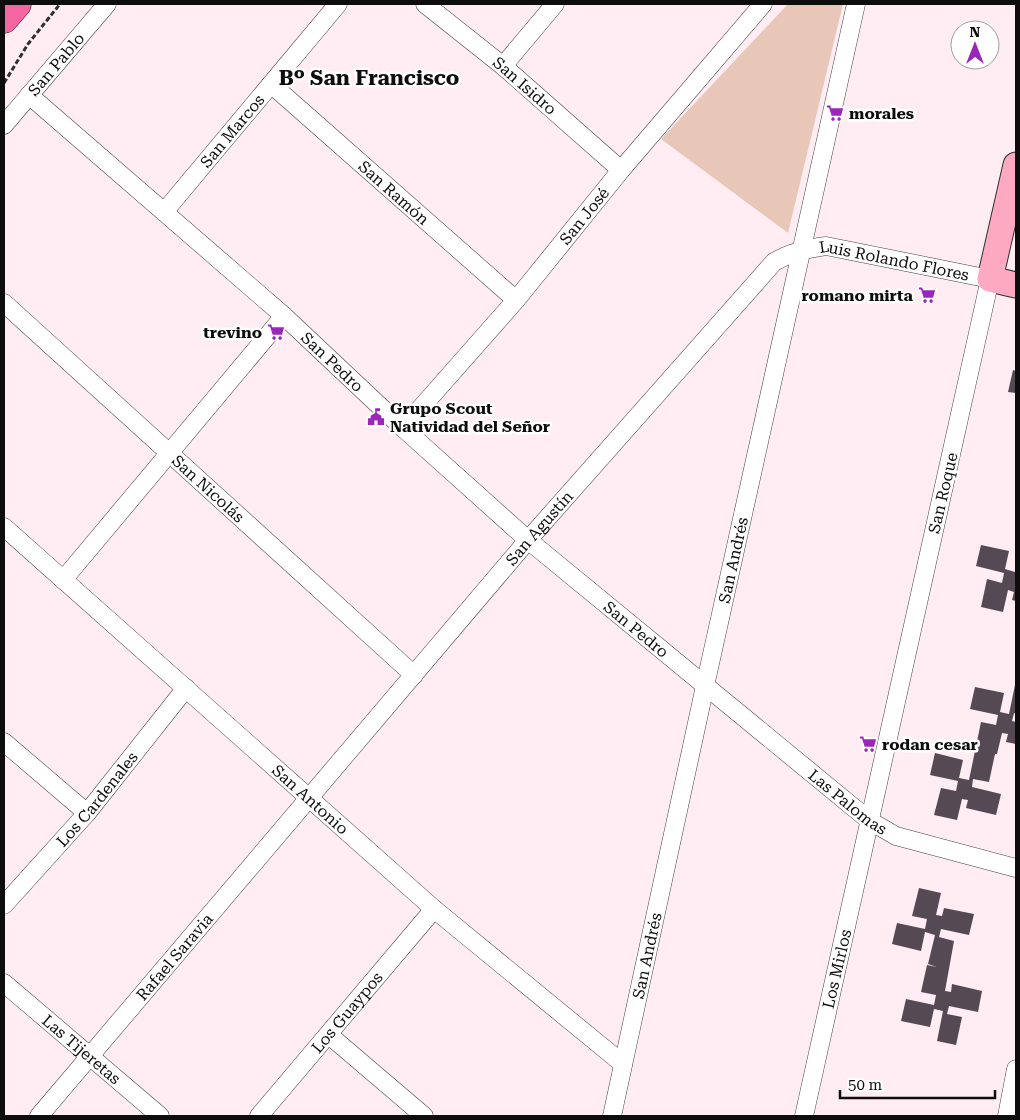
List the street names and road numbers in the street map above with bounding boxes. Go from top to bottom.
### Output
street label: San Pablo [24,29,88,99]
street label: San Isidro [489,52,561,119]
street label: San Marcos [196,90,268,171]
street label: San Ramón [355,156,433,229]
street label: San José [555,183,613,248]
street label: Luis Rolando Flores [818,236,971,284]
street label: San Pedro [297,328,368,396]
street label: San Roque [924,450,962,535]
street label: San Nicolás [168,451,249,526]
street label: San Agustín [501,487,577,569]
street label: San Andrés [714,515,752,605]
street label: San Pedro [600,597,673,661]
street label: Los Cardenales [52,747,142,850]
street label: San Antonio [268,760,353,838]
street label: Las Palomas [805,765,891,838]
street label: Rafael Saravia [132,909,217,1004]
street label: San Andrés [628,910,665,1001]
street label: Los Mirlos [819,927,855,1010]
street label: Los Guaypos [307,967,387,1057]
street label: Las Tijeretas [38,1010,125,1088]

